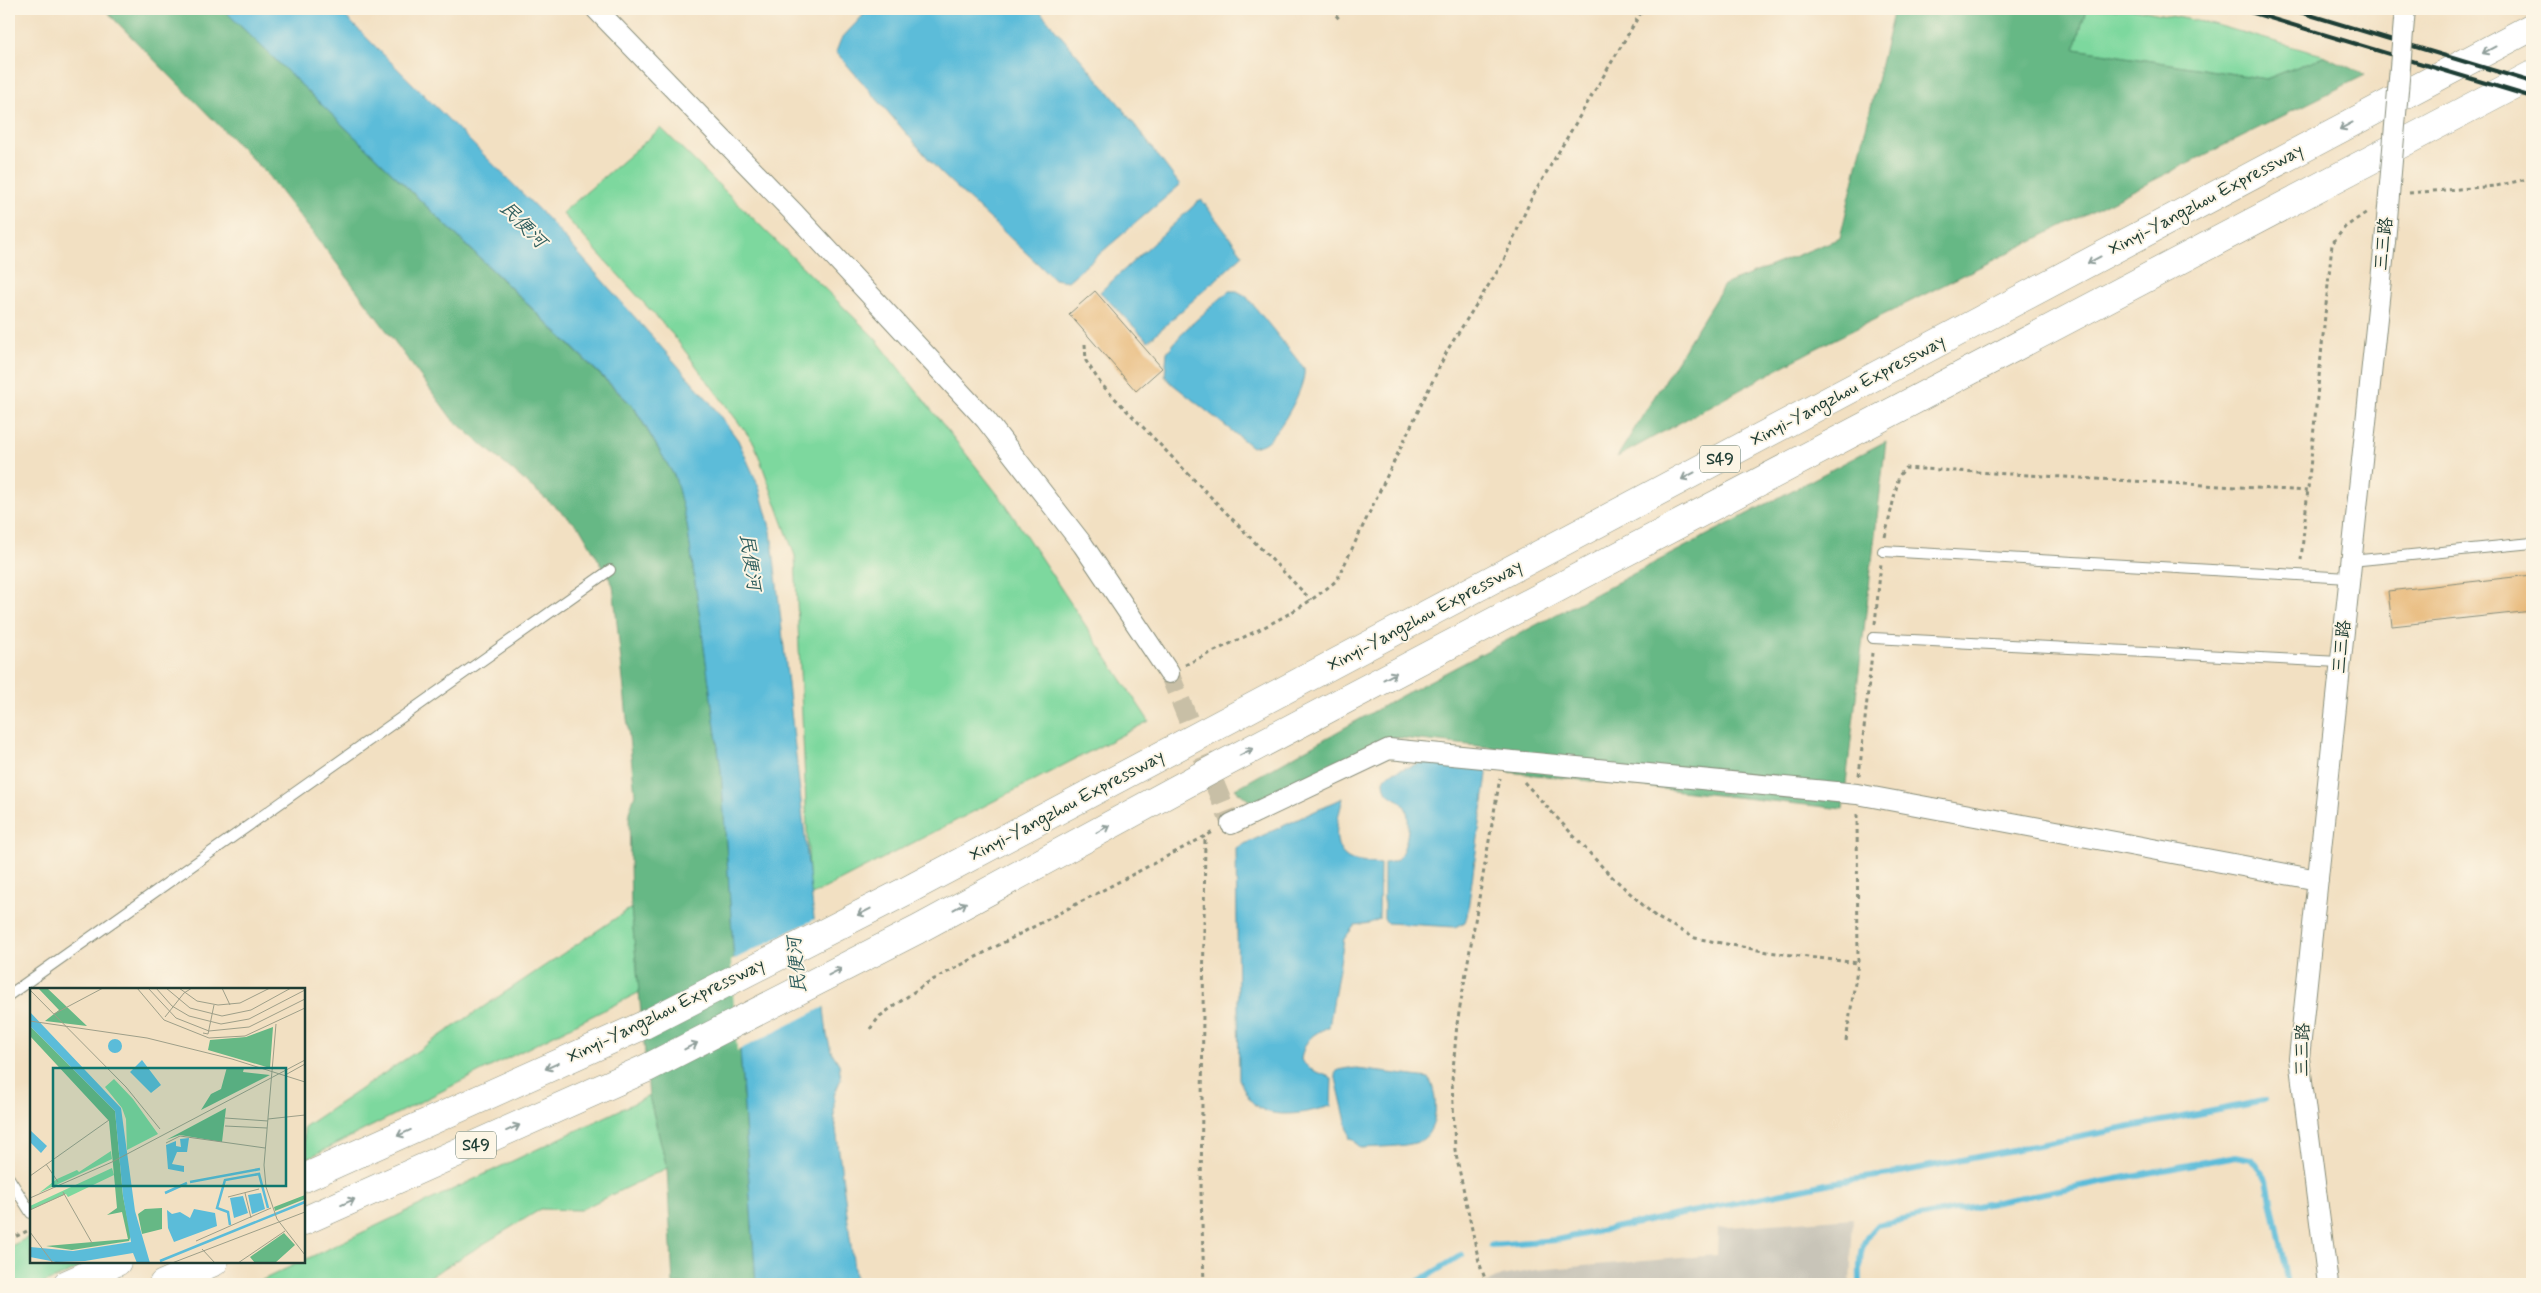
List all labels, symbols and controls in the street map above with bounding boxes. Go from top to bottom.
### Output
one-way arrow [2482,46,2497,55]
one-way arrow [2338,121,2353,131]
street label: Xinyi-Yangzhou Expressway [2105,138,2308,262]
water label: 民便河 [494,196,554,256]
street label: 三三路 [2369,216,2399,272]
one-way arrow [2087,256,2102,265]
street label: Xinyi-Yangzhou Expressway [1747,329,1950,453]
road number: S49 [1700,446,1740,472]
one-way arrow [1681,472,1696,481]
water label: 民便河 [734,532,767,595]
street label: Xinyi-Yangzhou Expressway [1324,554,1527,678]
street label: 三三路 [2327,619,2357,675]
one-way arrow [1382,671,1397,681]
street label: Xinyi-Yangzhou Expressway [966,744,1169,868]
one-way arrow [1238,747,1253,757]
one-way arrow [1095,824,1110,834]
one-way arrow [952,901,967,911]
one-way arrow [857,908,872,917]
water label: 民便河 [781,932,812,995]
street label: Xinyi-Yangzhou Expressway [563,953,769,1070]
one-way arrow [828,967,843,977]
inset map [30,988,305,1263]
street label: 三三路 [2291,1023,2315,1077]
one-way arrow [683,1041,698,1050]
one-way arrow [545,1062,560,1072]
one-way arrow [505,1123,520,1133]
one-way arrow [397,1129,412,1138]
road number: S49 [456,1132,496,1158]
one-way arrow [340,1196,355,1206]

